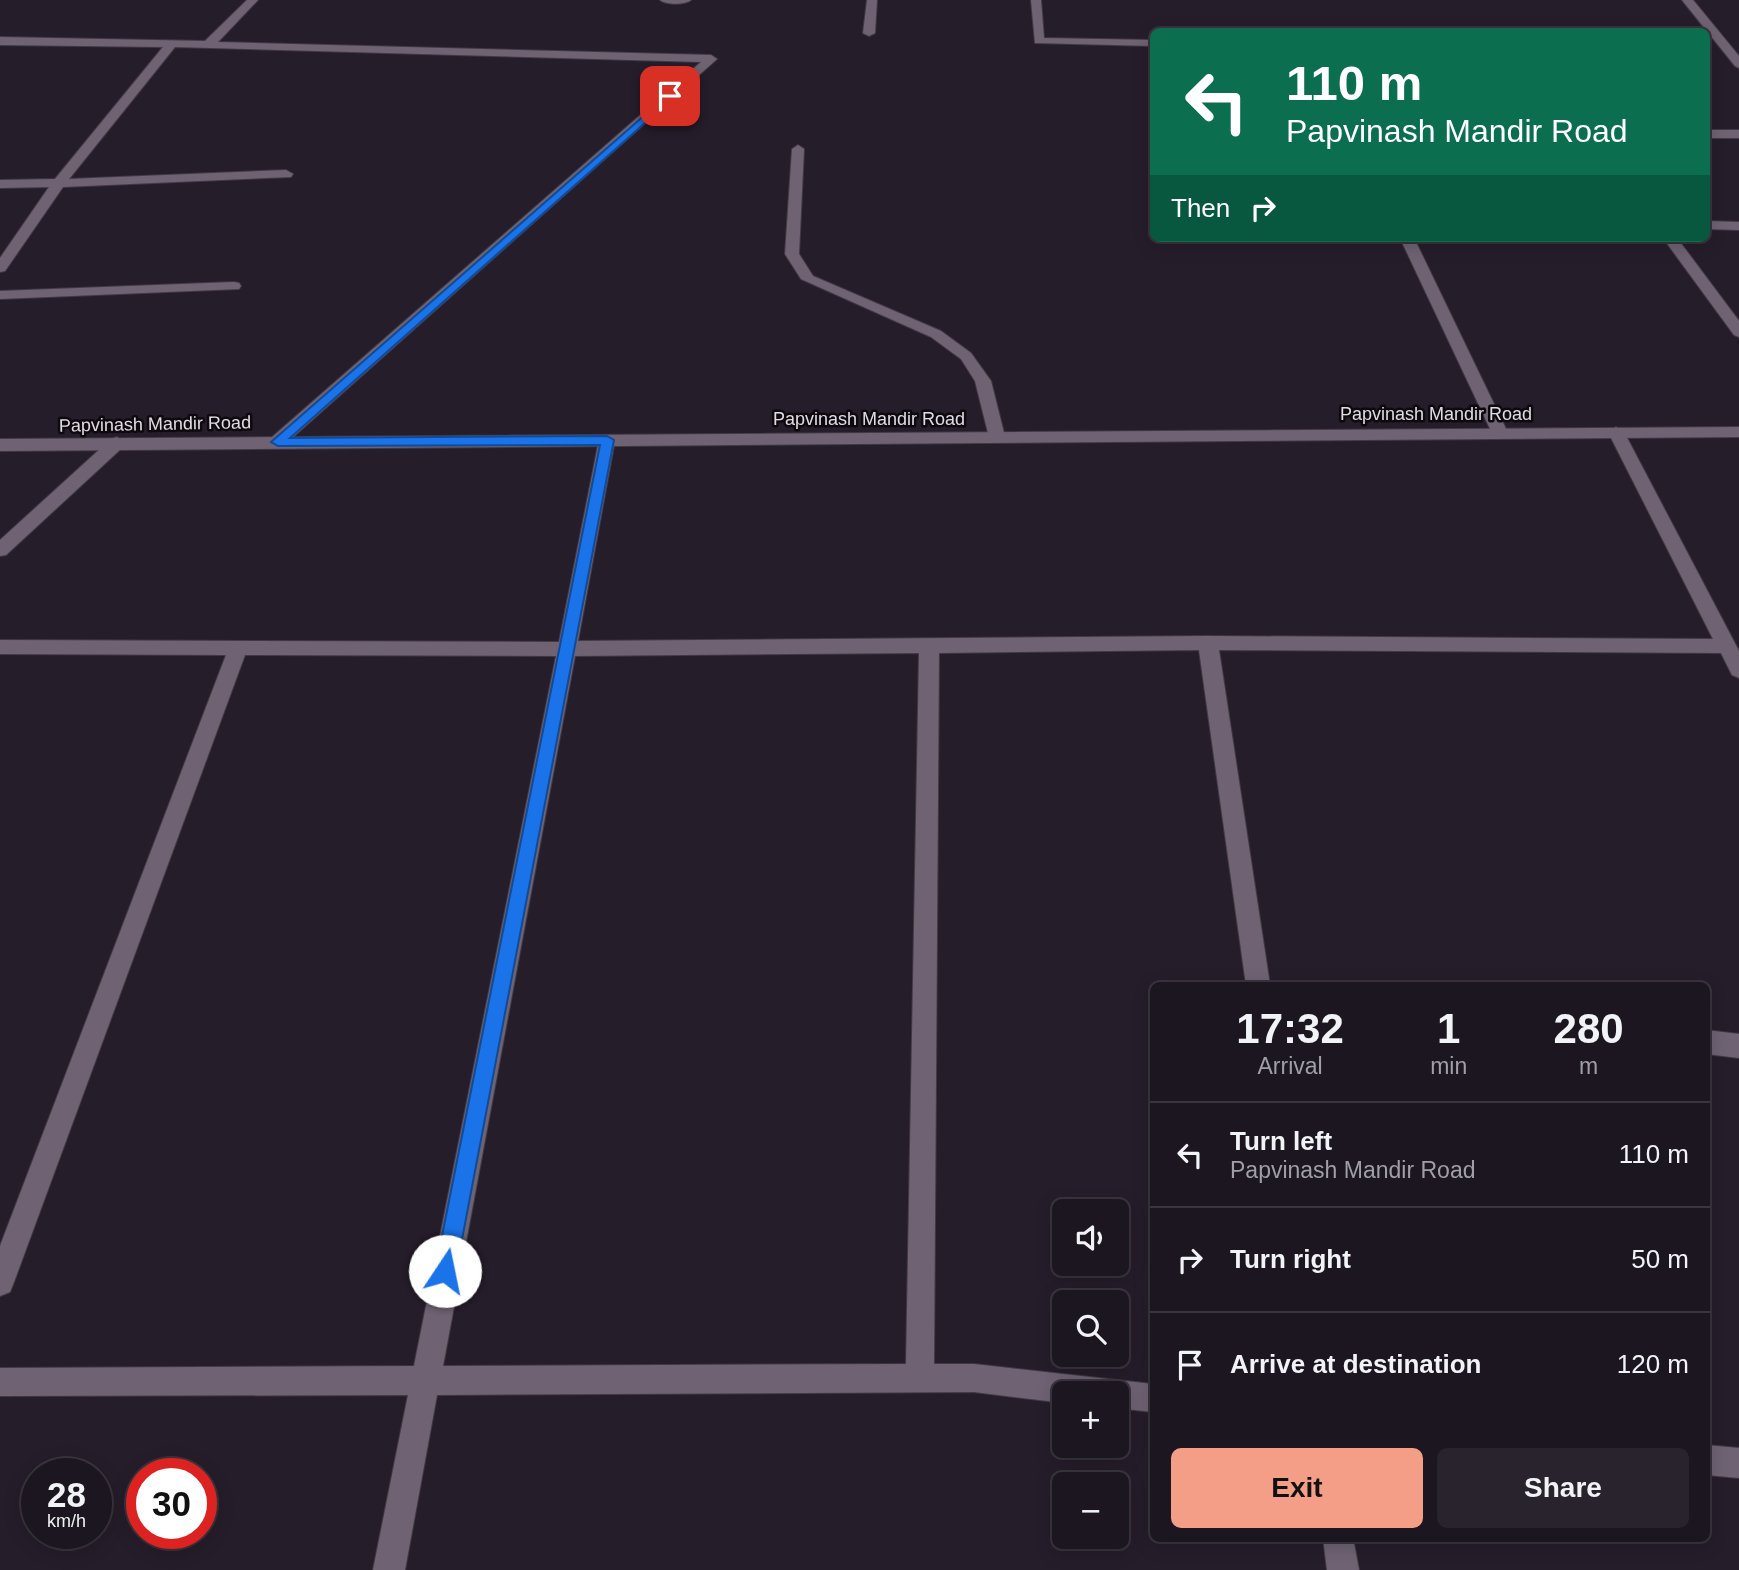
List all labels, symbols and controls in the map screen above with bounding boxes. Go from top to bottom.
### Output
icon: left [1171,56,1262,147]
text: 110 m [1286,56,1422,110]
pin [640,66,700,126]
icon: arrive [651,77,689,115]
text: Papvinash Mandir Road [1286,113,1628,149]
icon: right [1244,189,1282,227]
text: Then [1171,193,1230,223]
street label: Papvinash Mandir Road [1340,404,1532,424]
street label: Papvinash Mandir Road [773,409,965,429]
street label: Papvinash Mandir Road [59,412,251,436]
text: 17:32 [1236,1005,1344,1052]
text: 1 [1437,1005,1460,1052]
text: 280 [1554,1005,1624,1052]
text: Arrival [1257,1053,1323,1079]
text: min [1430,1053,1467,1079]
text: m [1579,1053,1598,1079]
text: Turn left [1230,1126,1332,1156]
icon: left [1171,1136,1209,1174]
text: 110 m [1619,1139,1689,1169]
text: Papvinash Mandir Road [1230,1157,1475,1183]
map controls [1052,1199,1129,1549]
button: sound [1052,1199,1129,1276]
position arrow [408,1234,482,1308]
icon: right [1171,1241,1209,1279]
text: Turn right [1230,1244,1351,1274]
text: 50 m [1631,1244,1689,1274]
button: search [1052,1290,1129,1367]
icon: arrive [1171,1346,1209,1384]
text: Arrive at destination [1230,1349,1481,1379]
text: 120 m [1617,1349,1689,1379]
button: + [1052,1381,1129,1458]
button: Exit [1171,1448,1423,1528]
button: Share [1437,1448,1689,1528]
speed limit sign: 30 [126,1458,217,1549]
button: − [1052,1472,1129,1549]
text: 28 [47,1475,86,1514]
text: km/h [47,1511,86,1531]

